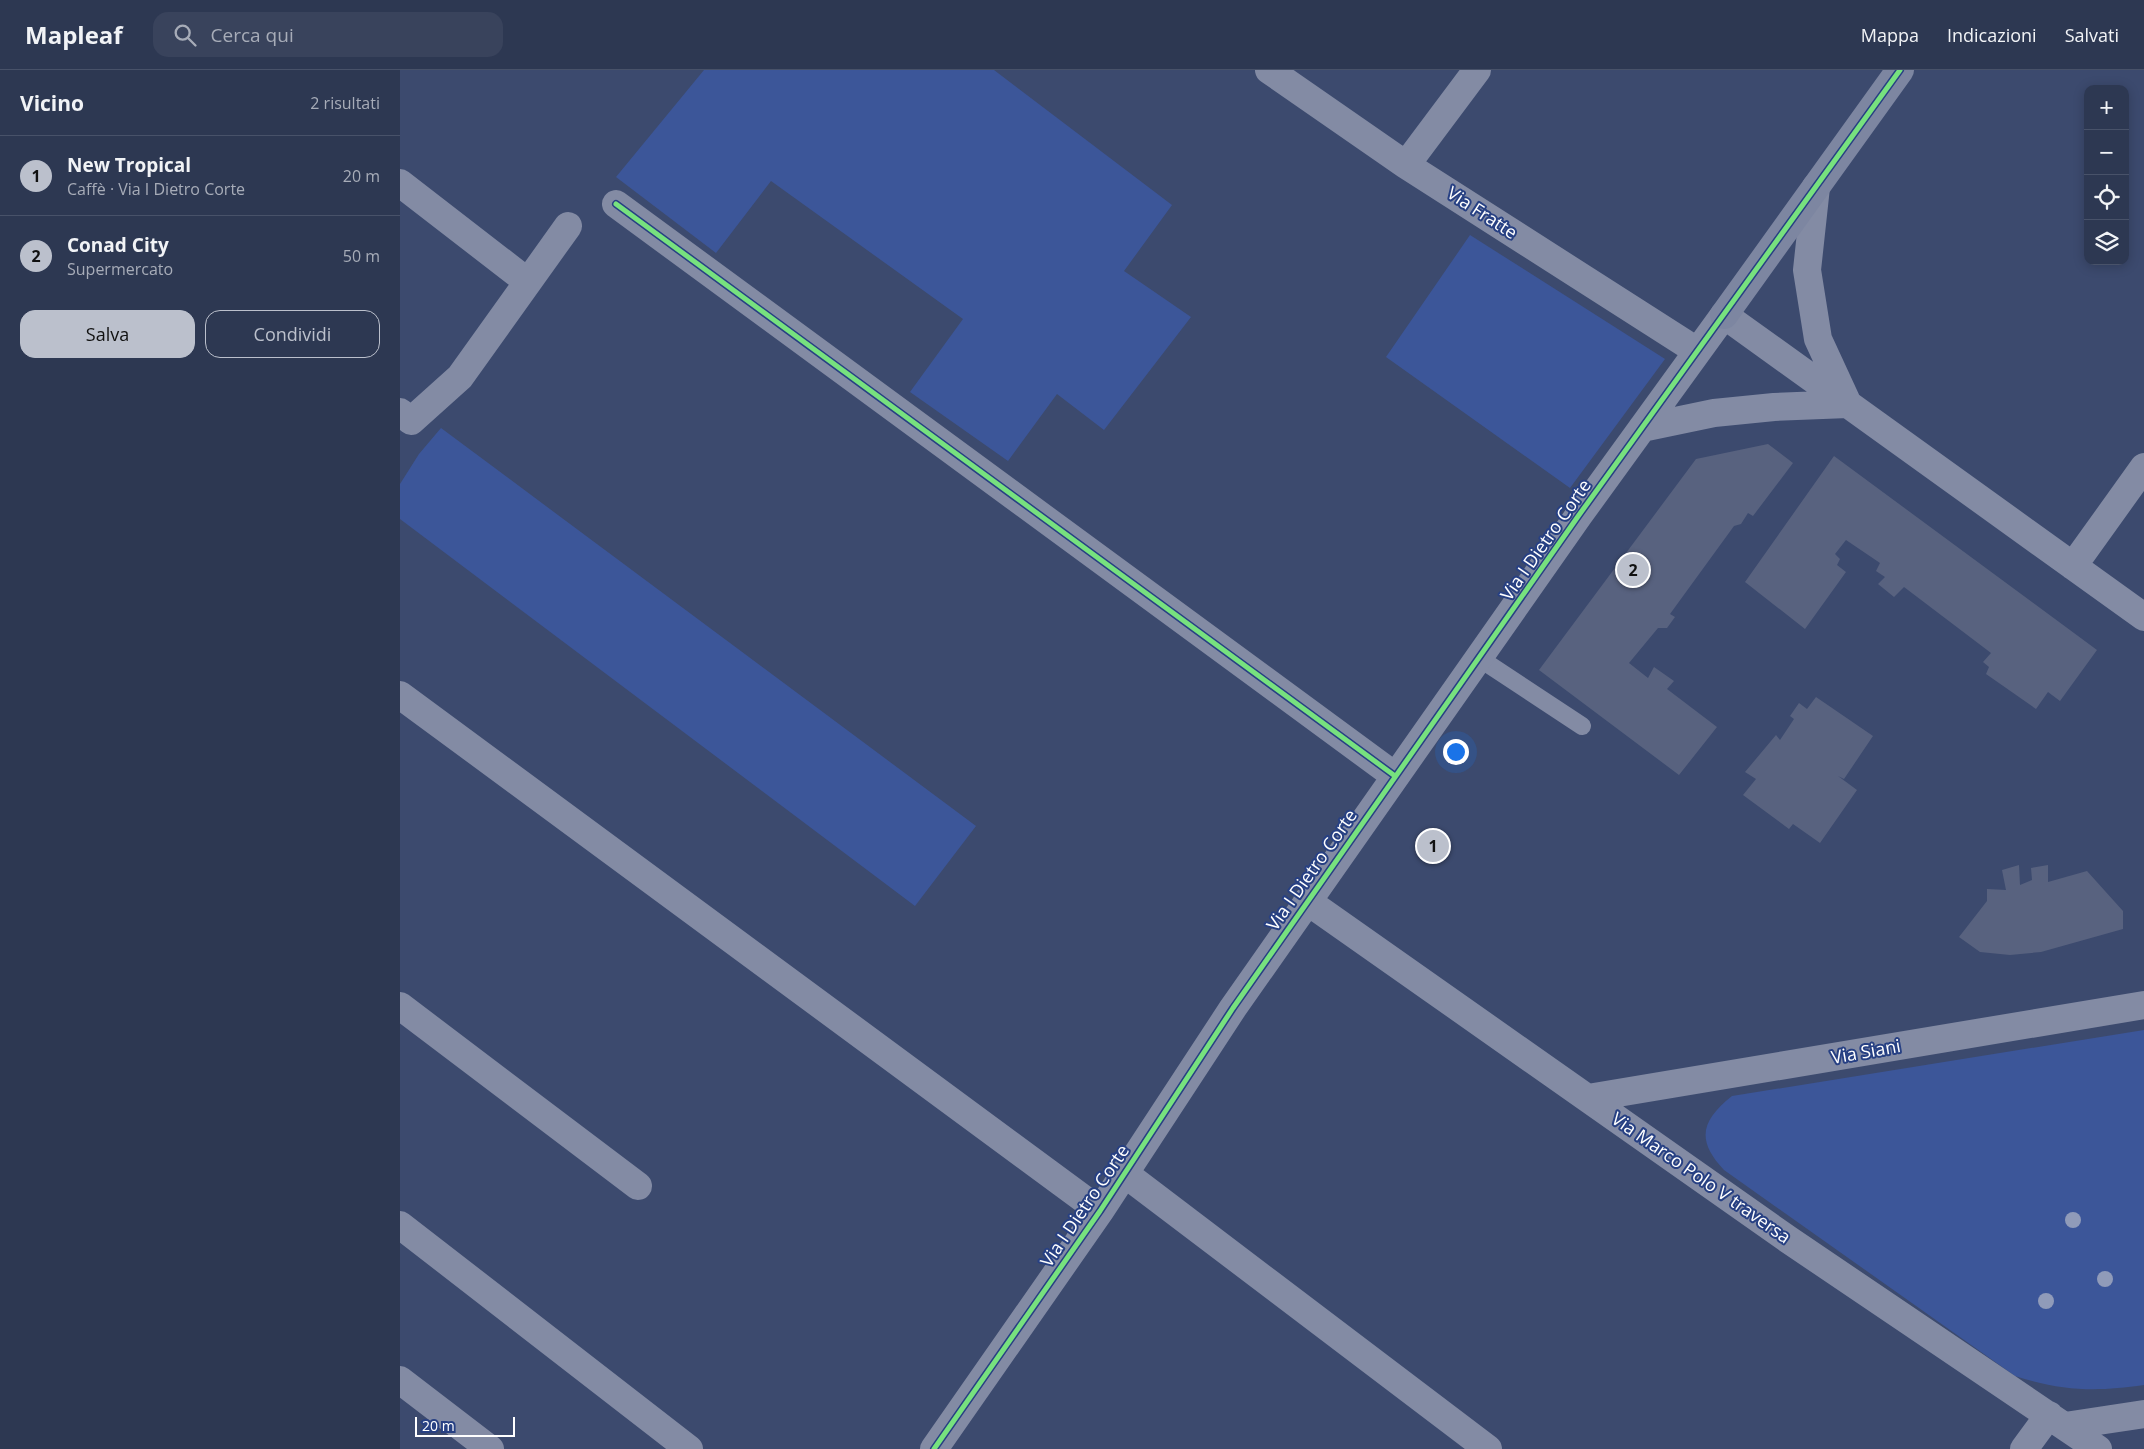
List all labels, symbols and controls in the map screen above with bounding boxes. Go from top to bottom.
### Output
search box [153,12,503,57]
text: Mapleaf [25,18,123,51]
icon: search [171,21,199,49]
text: Cerca qui [211,22,294,48]
text: Mappa [1861,23,1919,47]
text: Indicazioni [1947,23,2037,47]
text: Salvati [2065,23,2119,47]
map controls [2084,85,2129,265]
button: + [2084,85,2129,130]
text: Vicino [20,89,84,117]
text: 2 risultati [310,92,380,114]
button: − [2084,130,2129,175]
text: New Tropical [67,152,191,178]
text: 1 [31,165,41,187]
text: 20 m [343,165,380,187]
button: locate [2084,175,2129,220]
text: Caffè · Via I Dietro Corte [67,178,245,200]
street label: Via Fratte [1443,180,1522,244]
button: layers [2084,220,2129,265]
text: Conad City [67,232,169,258]
text: 2 [31,245,41,267]
text: 50 m [343,245,380,267]
text: Supermercato [67,258,173,280]
button: Salva [20,310,195,358]
button: Condividi [205,310,380,358]
street label: Via I Dietro Corte [1494,474,1596,605]
pin: 2 [1617,551,1649,589]
your location [1443,739,1469,765]
street label: Via I Dietro Corte [1260,804,1362,935]
pin: 1 [1417,827,1449,865]
street label: Via Siani [1829,1033,1902,1069]
street label: Via Marco Polo V traversa [1607,1106,1796,1248]
street label: Via I Dietro Corte [1034,1140,1134,1271]
scale bar [415,1414,515,1437]
text: 20 m [422,1416,455,1435]

